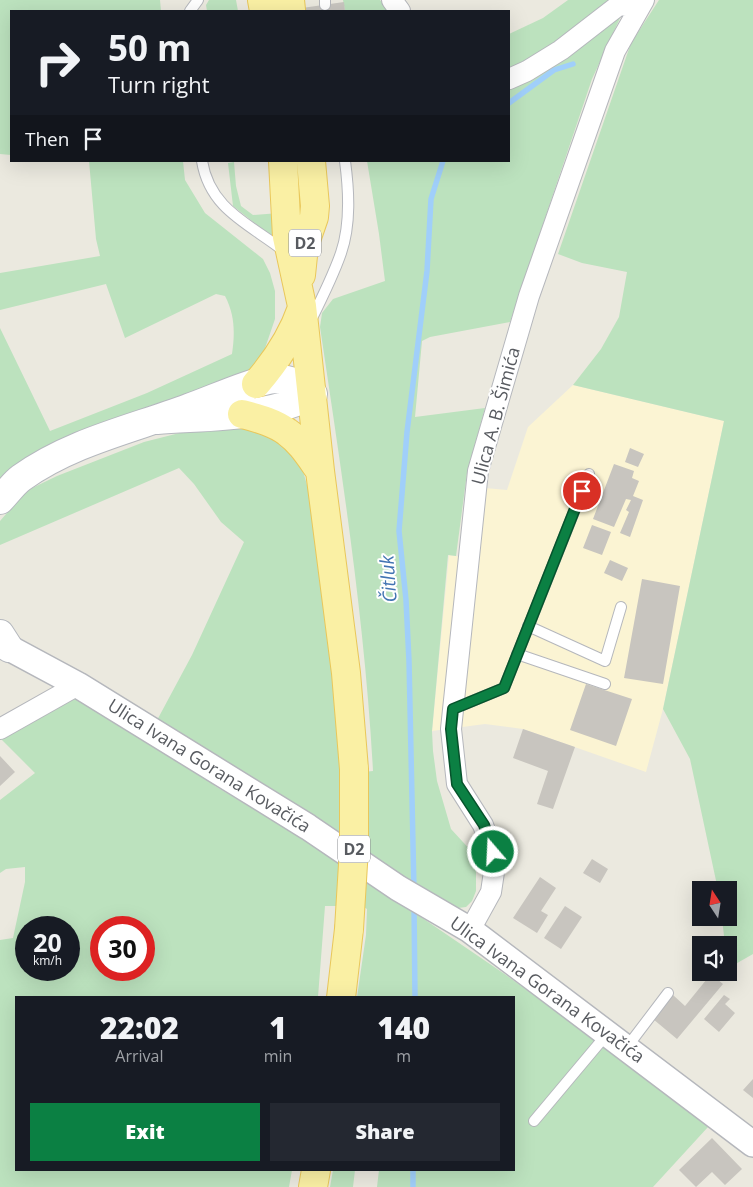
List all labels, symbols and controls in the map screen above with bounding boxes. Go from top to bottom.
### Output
text: 50 m [108,24,191,71]
icon: right [25,30,90,95]
text: Turn right [108,69,210,99]
icon: arrive [79,125,107,153]
text: Then [25,126,69,152]
road number: D2 [289,230,321,256]
street label: Ulica A. B. Šimića [465,344,525,487]
pin [561,470,603,512]
icon: arrive [568,477,596,505]
water label: Čitluk [373,554,403,603]
street label: Ulica Ivana Gorana Kovačića [104,693,315,838]
position arrow [466,825,518,877]
road number: D2 [338,836,370,862]
north arrow [692,881,738,926]
map controls [692,881,737,981]
street label: Ulica Ivana Gorana Kovačića [446,910,650,1068]
speed limit sign: 30 [90,916,155,981]
text: 20 [33,925,62,959]
button: sound [692,936,737,981]
text: km/h [33,952,62,969]
text: 22:02 [100,1007,179,1048]
text: 1 [269,1007,287,1048]
text: 140 [377,1007,430,1048]
text: Arrival [115,1045,163,1067]
text: min [264,1045,292,1067]
text: m [396,1045,411,1067]
button: Exit [30,1103,260,1161]
button: Share [270,1103,500,1161]

